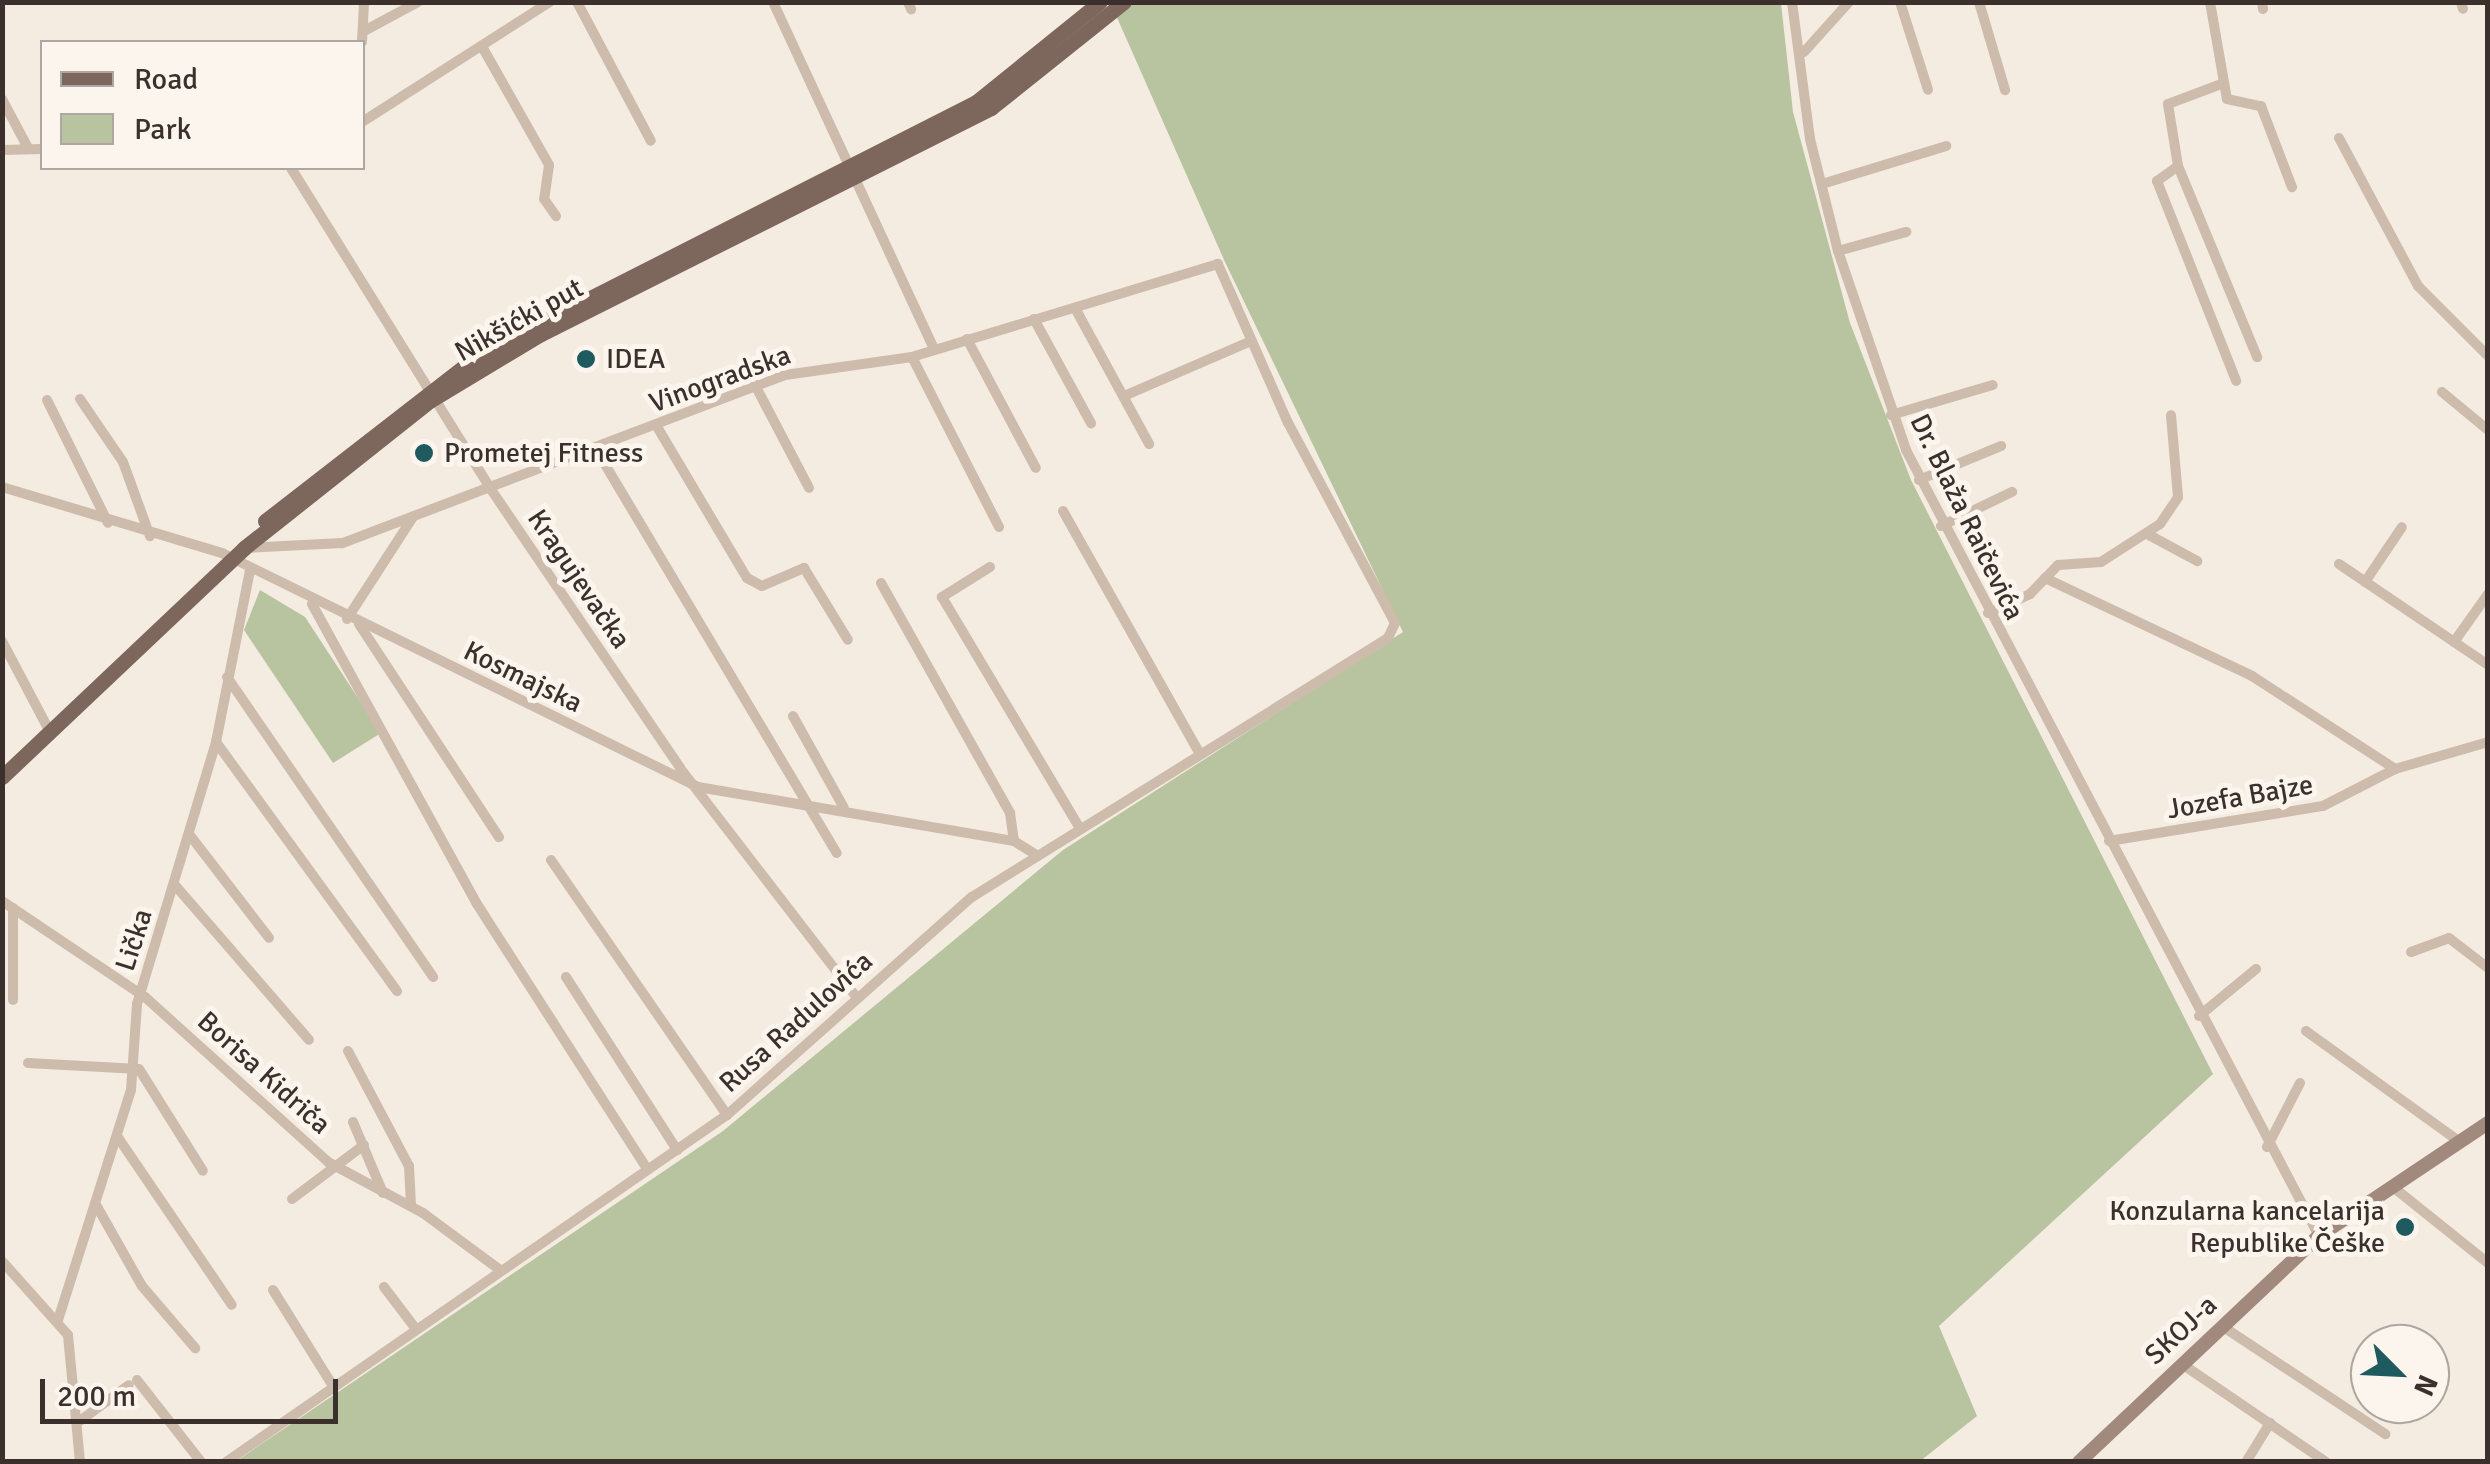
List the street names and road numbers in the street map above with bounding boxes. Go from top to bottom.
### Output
street label: Nikšićki put [449,271,589,369]
street label: Vinogradska [645,338,795,420]
street label: Dr. Blaža Raičevića [1903,409,2031,625]
street label: Kragujevačka [520,503,638,655]
street label: Kosmajska [458,634,588,720]
street label: Jozefa Bajze [2164,768,2316,826]
street label: Lička [108,905,160,975]
street label: Rusa Radulovića [712,944,880,1100]
street label: Borisa Kidriča [191,1005,337,1141]
street label: SKOJ-a [2138,1288,2224,1372]

